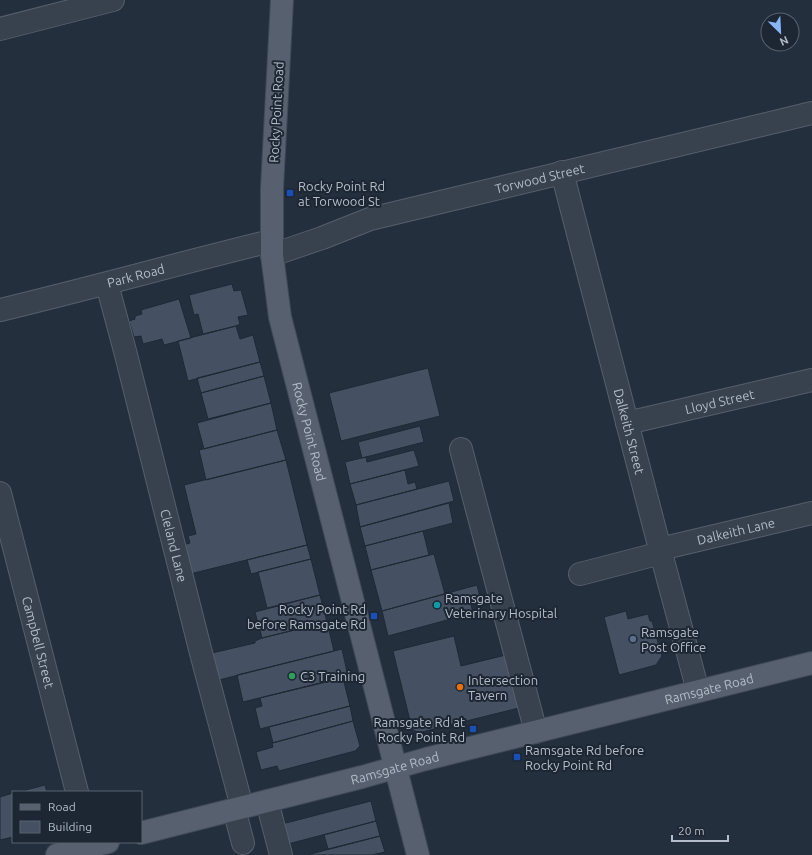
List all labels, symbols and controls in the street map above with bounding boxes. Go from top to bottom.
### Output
north arrow [760,12,800,52]
text: N [778,34,790,48]
street label: Rocky Point Road [266,61,286,163]
street label: Torwood Street [494,161,586,196]
place label: Rocky Point Rd at Torwood St [298,179,385,208]
marker: Rocky Point Rd at Torwood St [285,188,295,198]
street label: Park Road [106,261,166,290]
street label: Rocky Point Road [290,381,329,482]
street label: Dalkeith Street [612,387,647,476]
street label: Lloyd Street [683,387,756,416]
street label: Cleland Lane [158,508,190,583]
street label: Dalkeith Lane [696,515,776,547]
place label: Ramsgate Veterinary Hospital [445,591,558,620]
street label: Campbell Street [20,595,57,690]
marker: Ramsgate Veterinary Hospital [432,600,442,610]
place label: Rocky Point Rd before Ramsgate Rd [247,602,366,631]
marker: Rocky Point Rd before Ramsgate Rd [369,611,379,621]
place label: Ramsgate Post Office [641,625,706,654]
marker: Ramsgate Post Office [628,634,638,644]
place label: C3 Training [300,669,365,683]
marker: C3 Training [287,671,297,681]
street label: Ramsgate Road [663,671,755,706]
place label: Intersection Tavern [468,673,538,702]
marker: Intersection Tavern [455,682,465,692]
place label: Ramsgate Rd at Rocky Point Rd [374,715,465,744]
marker: Ramsgate Rd at Rocky Point Rd [468,724,478,734]
place label: Ramsgate Rd before Rocky Point Rd [525,743,644,772]
street label: Ramsgate Road [349,749,440,787]
marker: Ramsgate Rd before Rocky Point Rd [512,752,522,762]
legend [12,791,142,843]
text: Road [48,800,76,813]
scale bar [672,817,728,843]
text: Building [48,820,92,833]
text: 20 m [678,824,705,837]

